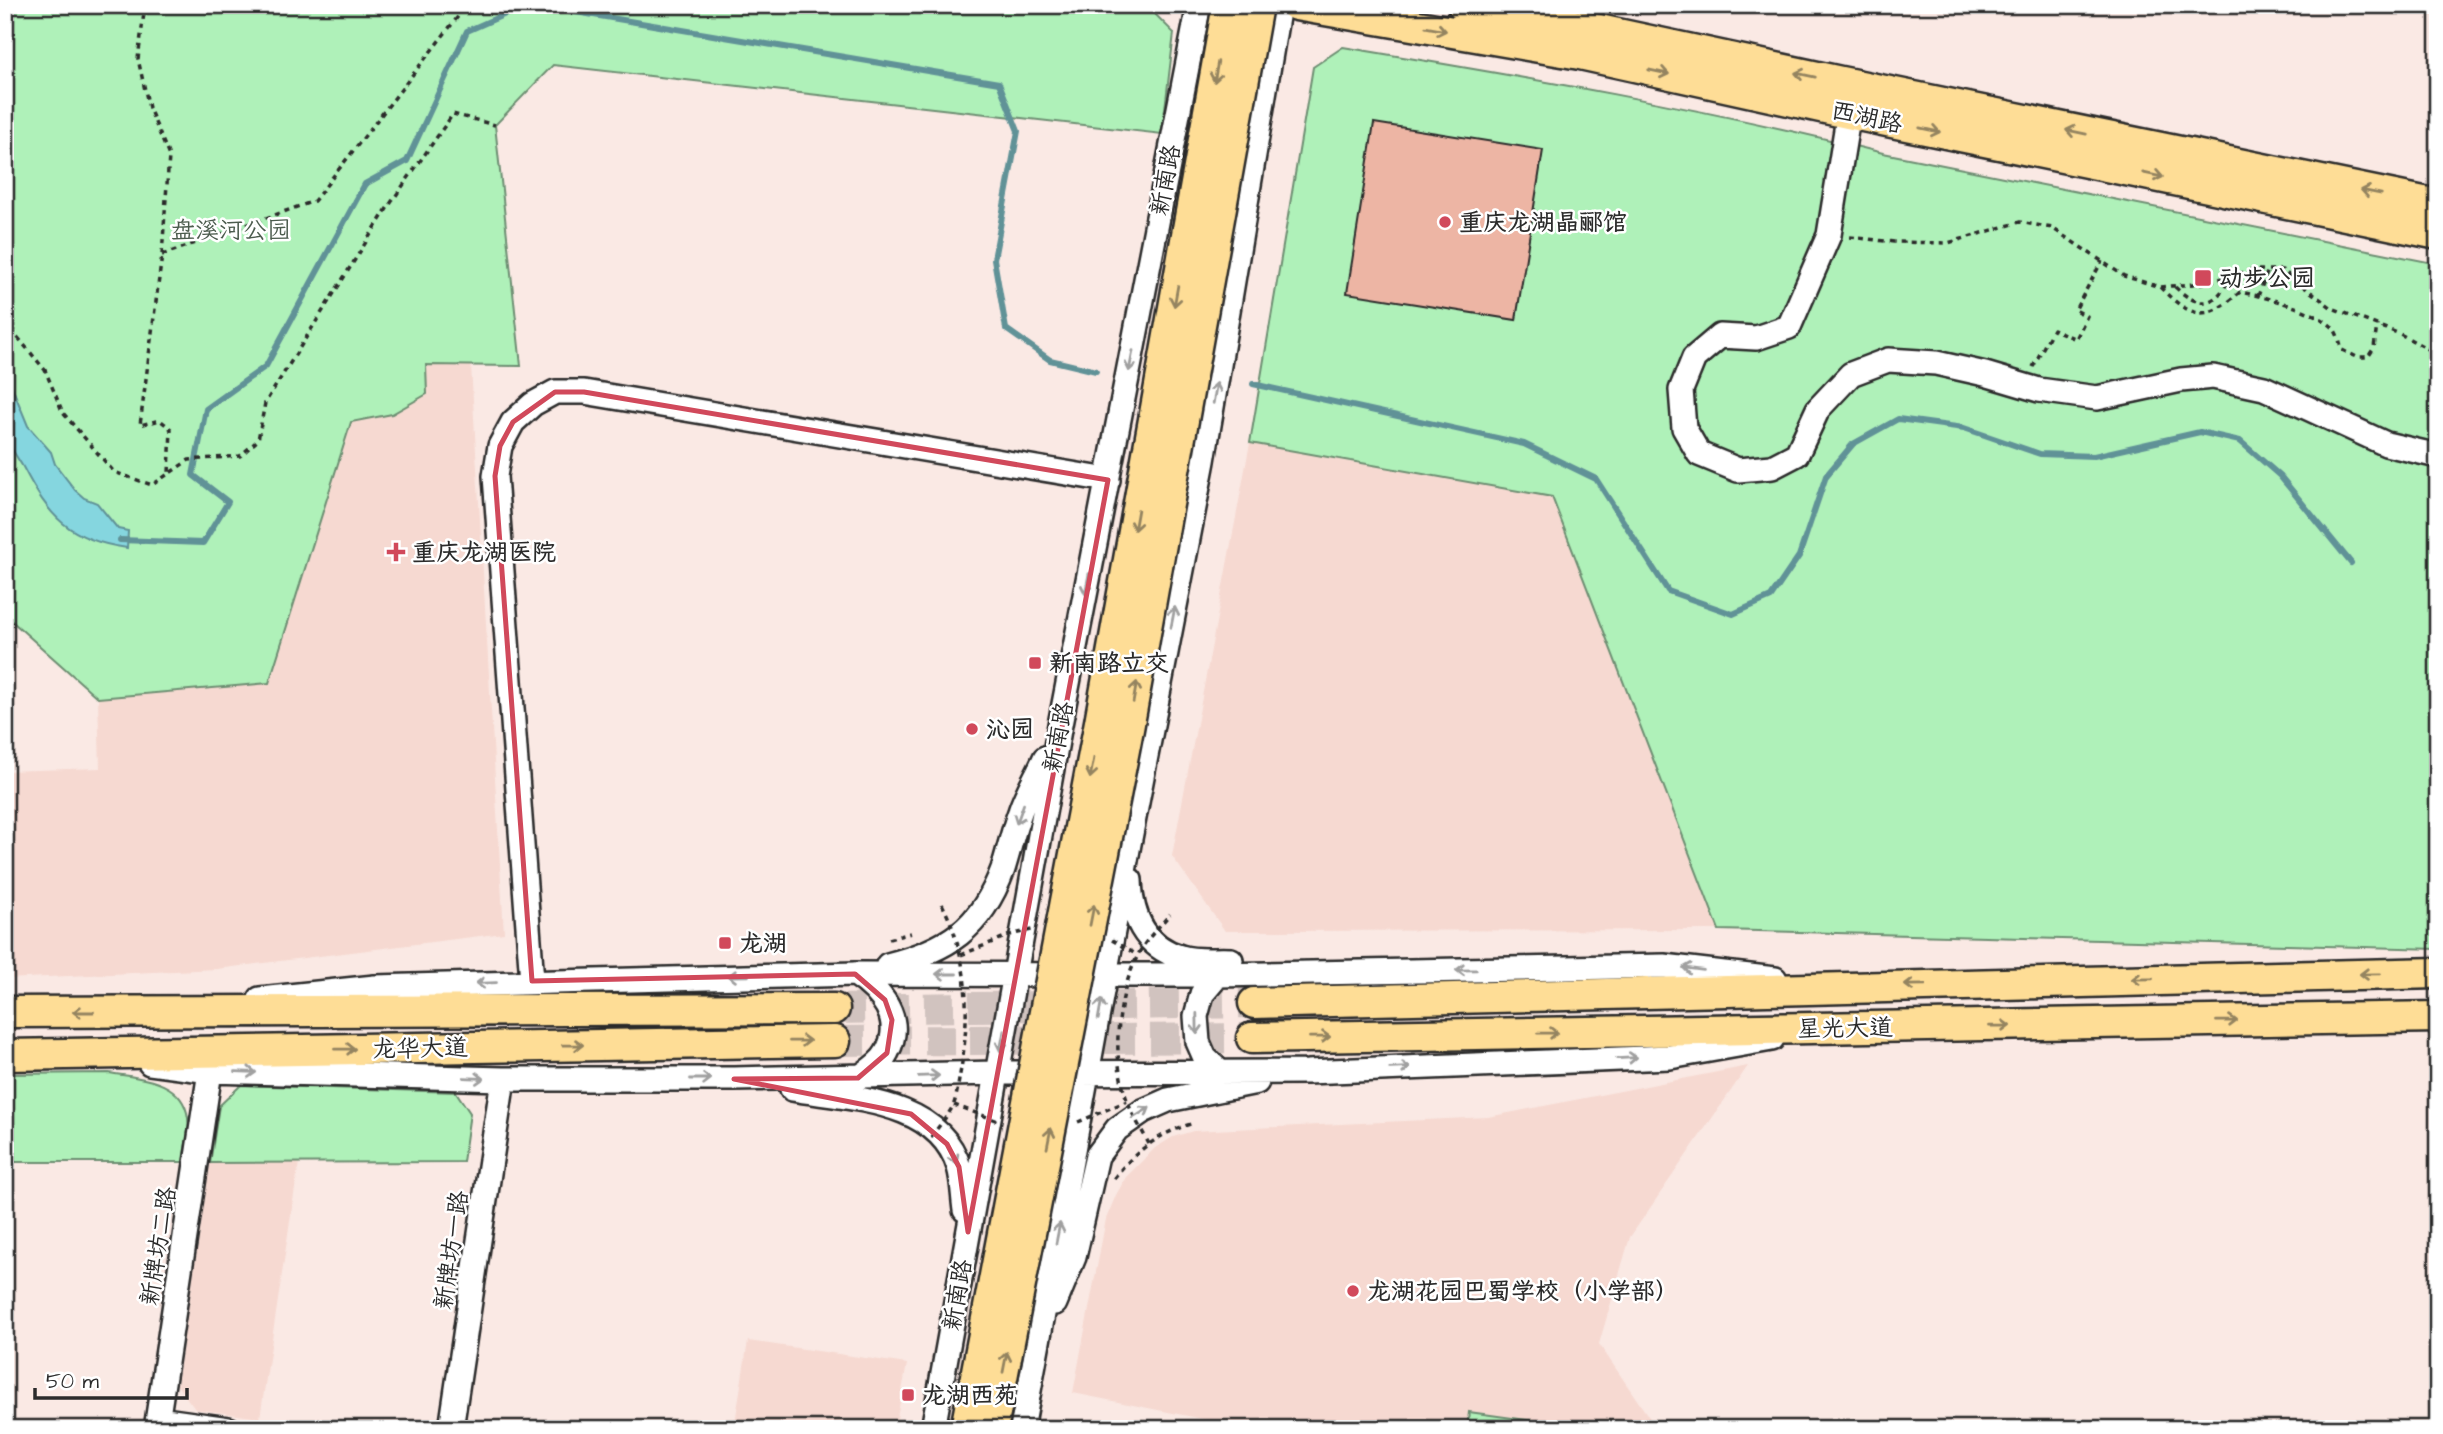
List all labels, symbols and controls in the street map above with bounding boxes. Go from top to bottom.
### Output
one-way arrow [1424,23,1447,37]
one-way arrow [1209,61,1222,83]
one-way arrow [1647,65,1670,79]
one-way arrow [1794,67,1817,81]
street label: 西湖路 [1828,94,1906,142]
one-way arrow [1918,123,1941,137]
one-way arrow [2065,124,2088,138]
street label: 新南路 [1142,142,1190,219]
one-way arrow [2141,169,2164,183]
one-way arrow [2360,185,2383,198]
place label: 重庆龙湖晶郦馆 [1459,206,1627,240]
park label: 盘溪河公园 [171,214,291,248]
marker: 重庆龙湖晶郦馆 [1437,214,1453,230]
place label: 动步公园 [2219,262,2315,296]
marker: 动步公园 [2193,268,2213,288]
one-way arrow [1169,285,1182,307]
one-way arrow [1123,349,1137,372]
one-way arrow [1209,382,1222,405]
one-way arrow [1129,509,1142,531]
place label: 重庆龙湖医院 [412,536,556,570]
marker: 重庆龙湖医院 [386,542,406,562]
one-way arrow [1080,572,1094,595]
one-way arrow [1167,606,1180,629]
place label: 新南路立交 [1049,647,1169,681]
marker: 新南路立交 [1027,655,1043,671]
one-way arrow [1128,681,1142,704]
street label: 新南路 [1035,699,1083,776]
place label: 沁园 [986,713,1034,747]
marker: 沁园 [964,721,980,737]
one-way arrow [1084,757,1098,779]
one-way arrow [1013,802,1025,824]
one-way arrow [1085,904,1099,927]
place label: 龙湖 [739,927,787,961]
marker: 龙湖 [717,935,733,951]
one-way arrow [1454,963,1477,976]
one-way arrow [1682,963,1705,976]
one-way arrow [935,967,958,981]
one-way arrow [2358,968,2381,981]
one-way arrow [727,969,750,983]
one-way arrow [2131,973,2154,986]
one-way arrow [475,976,498,989]
one-way arrow [1903,978,1926,991]
one-way arrow [1094,998,1107,1021]
one-way arrow [71,1005,94,1019]
street label: 星光大道 [1797,1011,1893,1047]
one-way arrow [1191,1012,1204,1035]
one-way arrow [2216,1014,2239,1028]
one-way arrow [1988,1019,2011,1032]
one-way arrow [1536,1026,1559,1040]
one-way arrow [994,1029,1008,1052]
one-way arrow [1309,1030,1332,1043]
street label: 龙华大道 [372,1031,468,1067]
one-way arrow [789,1035,812,1048]
one-way arrow [561,1039,584,1052]
one-way arrow [334,1043,357,1056]
one-way arrow [1615,1052,1638,1065]
one-way arrow [1388,1062,1411,1075]
one-way arrow [235,1065,258,1078]
one-way arrow [917,1069,940,1082]
one-way arrow [462,1072,485,1085]
one-way arrow [690,1072,713,1086]
one-way arrow [1130,1106,1150,1120]
one-way arrow [1042,1127,1056,1150]
one-way arrow [946,1143,960,1164]
street label: 新牌坊二路 [133,1184,185,1308]
street label: 新牌坊一路 [427,1188,477,1312]
one-way arrow [1052,1222,1066,1245]
street label: 新南路 [935,1257,981,1334]
place label: 龙湖花园巴蜀学校（小学部） [1367,1275,1679,1309]
marker: 龙湖花园巴蜀学校（小学部） [1345,1283,1361,1299]
one-way arrow [999,1351,1013,1374]
scale bar [35,1357,187,1401]
text: 50 m [46,1367,100,1396]
place label: 龙湖西苑 [922,1379,1018,1413]
marker: 龙湖西苑 [900,1387,916,1403]

